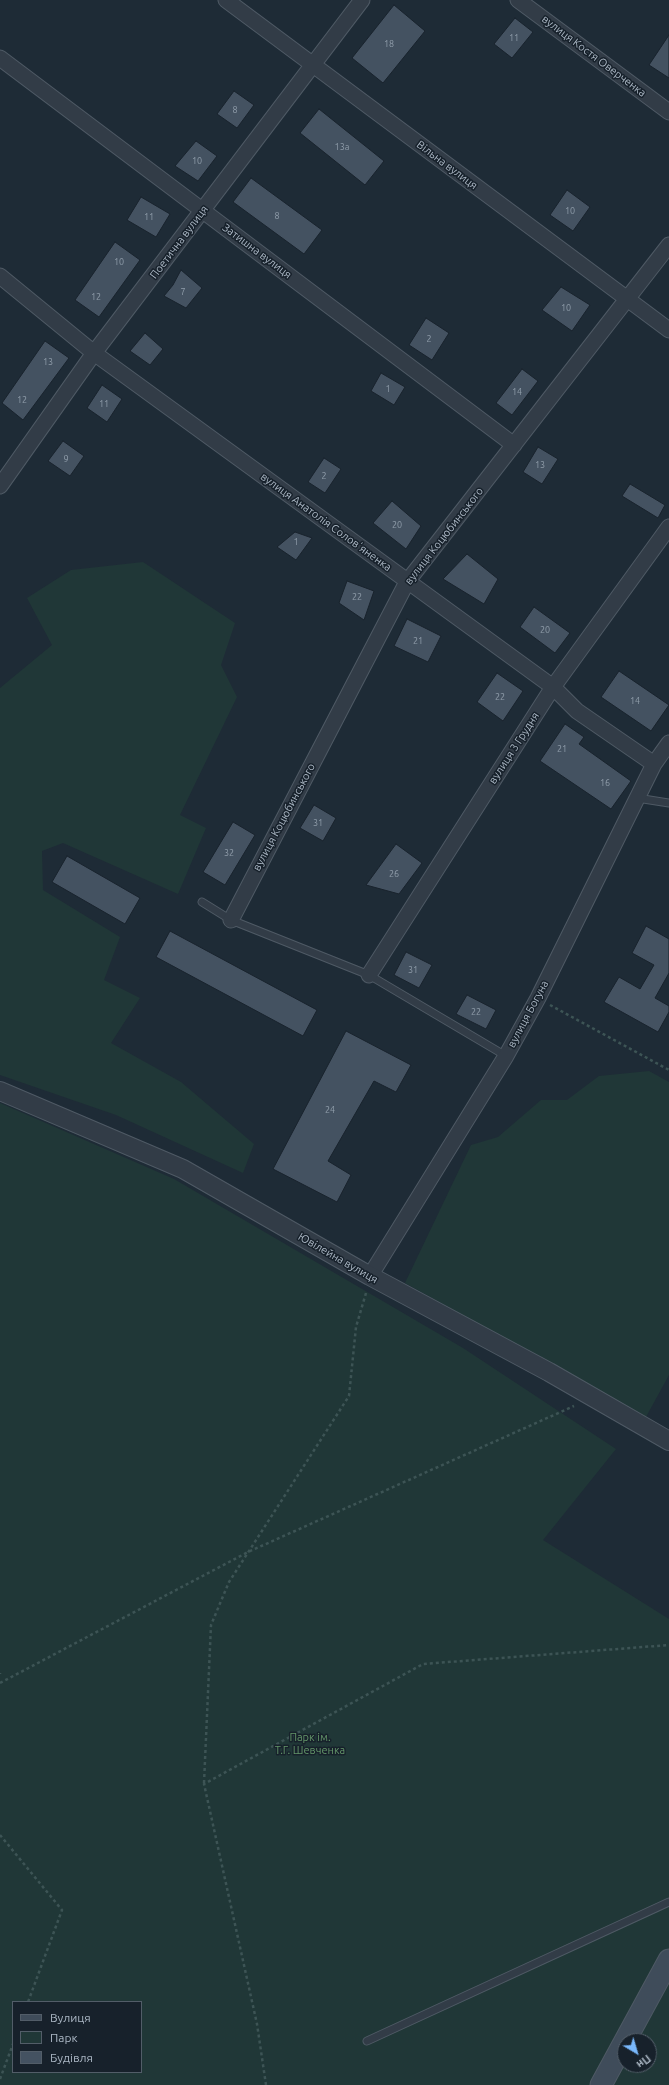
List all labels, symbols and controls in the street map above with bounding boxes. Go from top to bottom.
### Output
street label: вулиця Костя Оверченка [539,12,649,100]
house number: 11 [509,33,519,43]
house number: 18 [384,39,394,49]
house number: 8 [232,105,238,115]
street label: Вільна вулиця [414,138,480,192]
house number: 13а [335,142,349,152]
house number: 10 [192,156,202,166]
street label: Поетична вулиця [147,203,211,281]
house number: 10 [565,206,575,216]
house number: 8 [274,211,280,221]
house number: 11 [144,212,154,222]
street label: Затишна вулиця [220,221,294,281]
house number: 10 [114,257,124,267]
house number: 7 [180,287,186,297]
house number: 12 [91,292,101,302]
house number: 10 [561,303,571,313]
house number: 2 [426,334,432,344]
house number: 13 [43,357,53,367]
house number: 1 [385,384,391,394]
house number: 14 [512,387,522,397]
house number: 12 [17,395,27,405]
house number: 11 [99,399,109,409]
house number: 9 [63,454,69,464]
house number: 13 [535,460,545,470]
street label: вулиця Анатолія Соловʼяненка [258,470,394,574]
house number: 2 [321,471,327,481]
street label: вулиця Коцюбинського [402,485,486,587]
house number: 20 [392,520,402,530]
house number: 1 [293,537,299,547]
house number: 22 [352,592,362,602]
house number: 20 [540,625,550,635]
house number: 21 [413,636,423,646]
house number: 22 [495,692,505,702]
house number: 14 [630,696,640,706]
street label: вулиця 3 Грудня [486,710,542,786]
house number: 21 [557,744,567,754]
street label: вулиця Коцюбинського [250,761,318,873]
house number: 16 [600,778,610,788]
house number: 31 [313,818,323,828]
house number: 32 [224,848,234,858]
house number: 26 [389,869,399,879]
house number: 31 [408,965,418,975]
street label: вулиця Богуна [505,978,551,1050]
house number: 22 [471,1007,481,1017]
house number: 24 [325,1105,335,1115]
street label: Ювілейна вулиця [296,1230,380,1286]
park label: Парк ім. Т.Г. Шевченка [275,1730,345,1756]
legend [12,2001,142,2073]
text: Вулиця [50,2011,91,2024]
text: Парк [50,2031,78,2044]
north arrow [617,2033,657,2073]
text: Будівля [50,2051,93,2064]
text: Пн [634,2052,653,2071]

